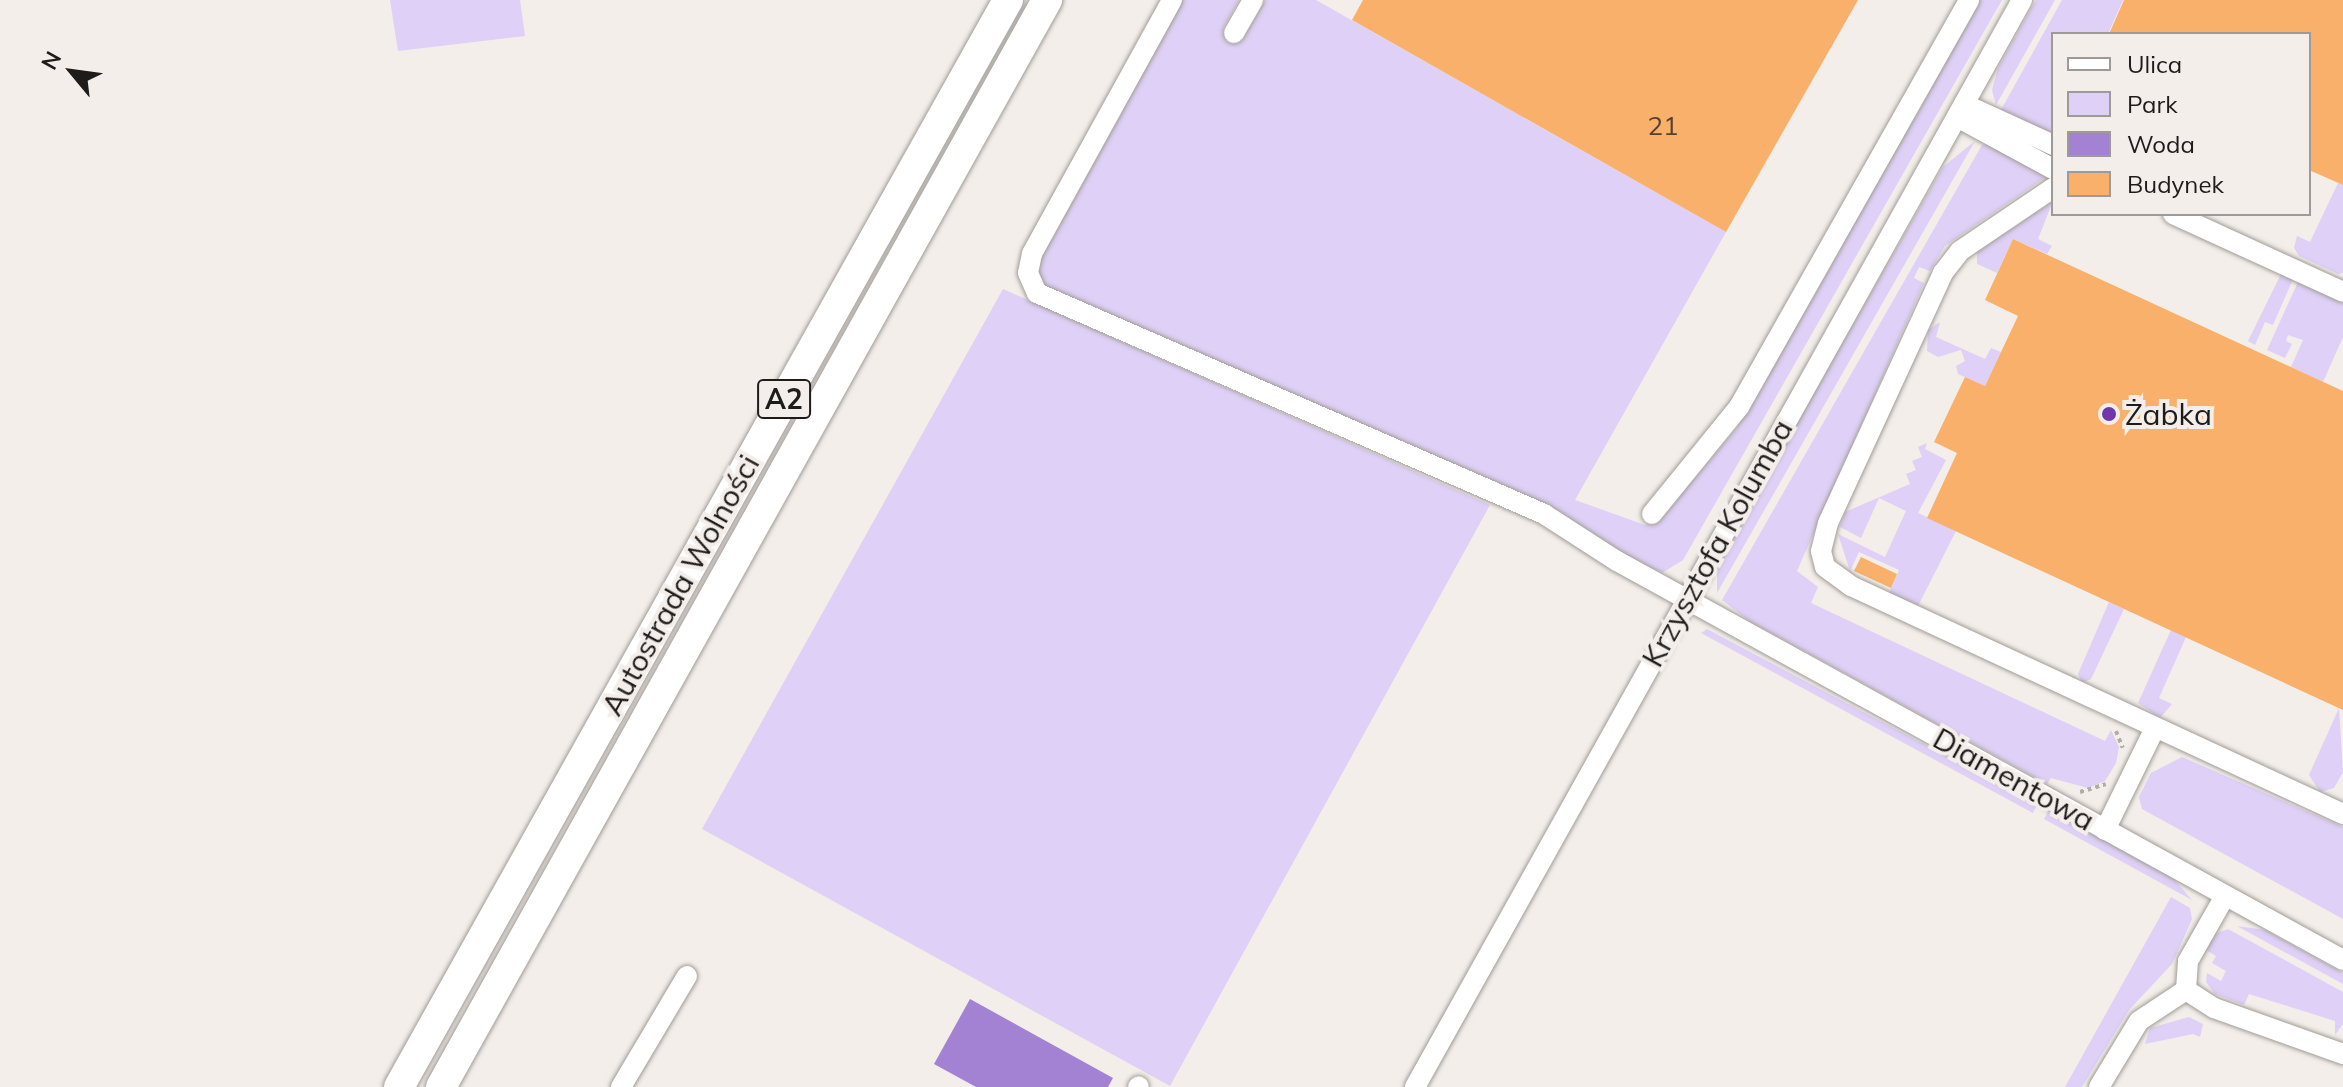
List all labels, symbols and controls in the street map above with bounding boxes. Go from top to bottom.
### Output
north arrow [32,32,112,112]
legend [2051,32,2311,216]
text: N [35,46,67,74]
text: Ulica [2127,49,2182,79]
text: Park [2127,89,2178,119]
house number: 21 [1647,110,1679,142]
text: Woda [2127,129,2195,159]
text: Budynek [2127,169,2224,199]
road number: A2 [756,375,812,423]
place label: Żabka [2125,396,2212,432]
marker: Żabka [2100,405,2118,423]
street label: Krzysztofa Kolumba [1634,413,1800,673]
street label: Autostrada Wolności [593,449,767,721]
street label: Diamentowa [1927,720,2101,838]

